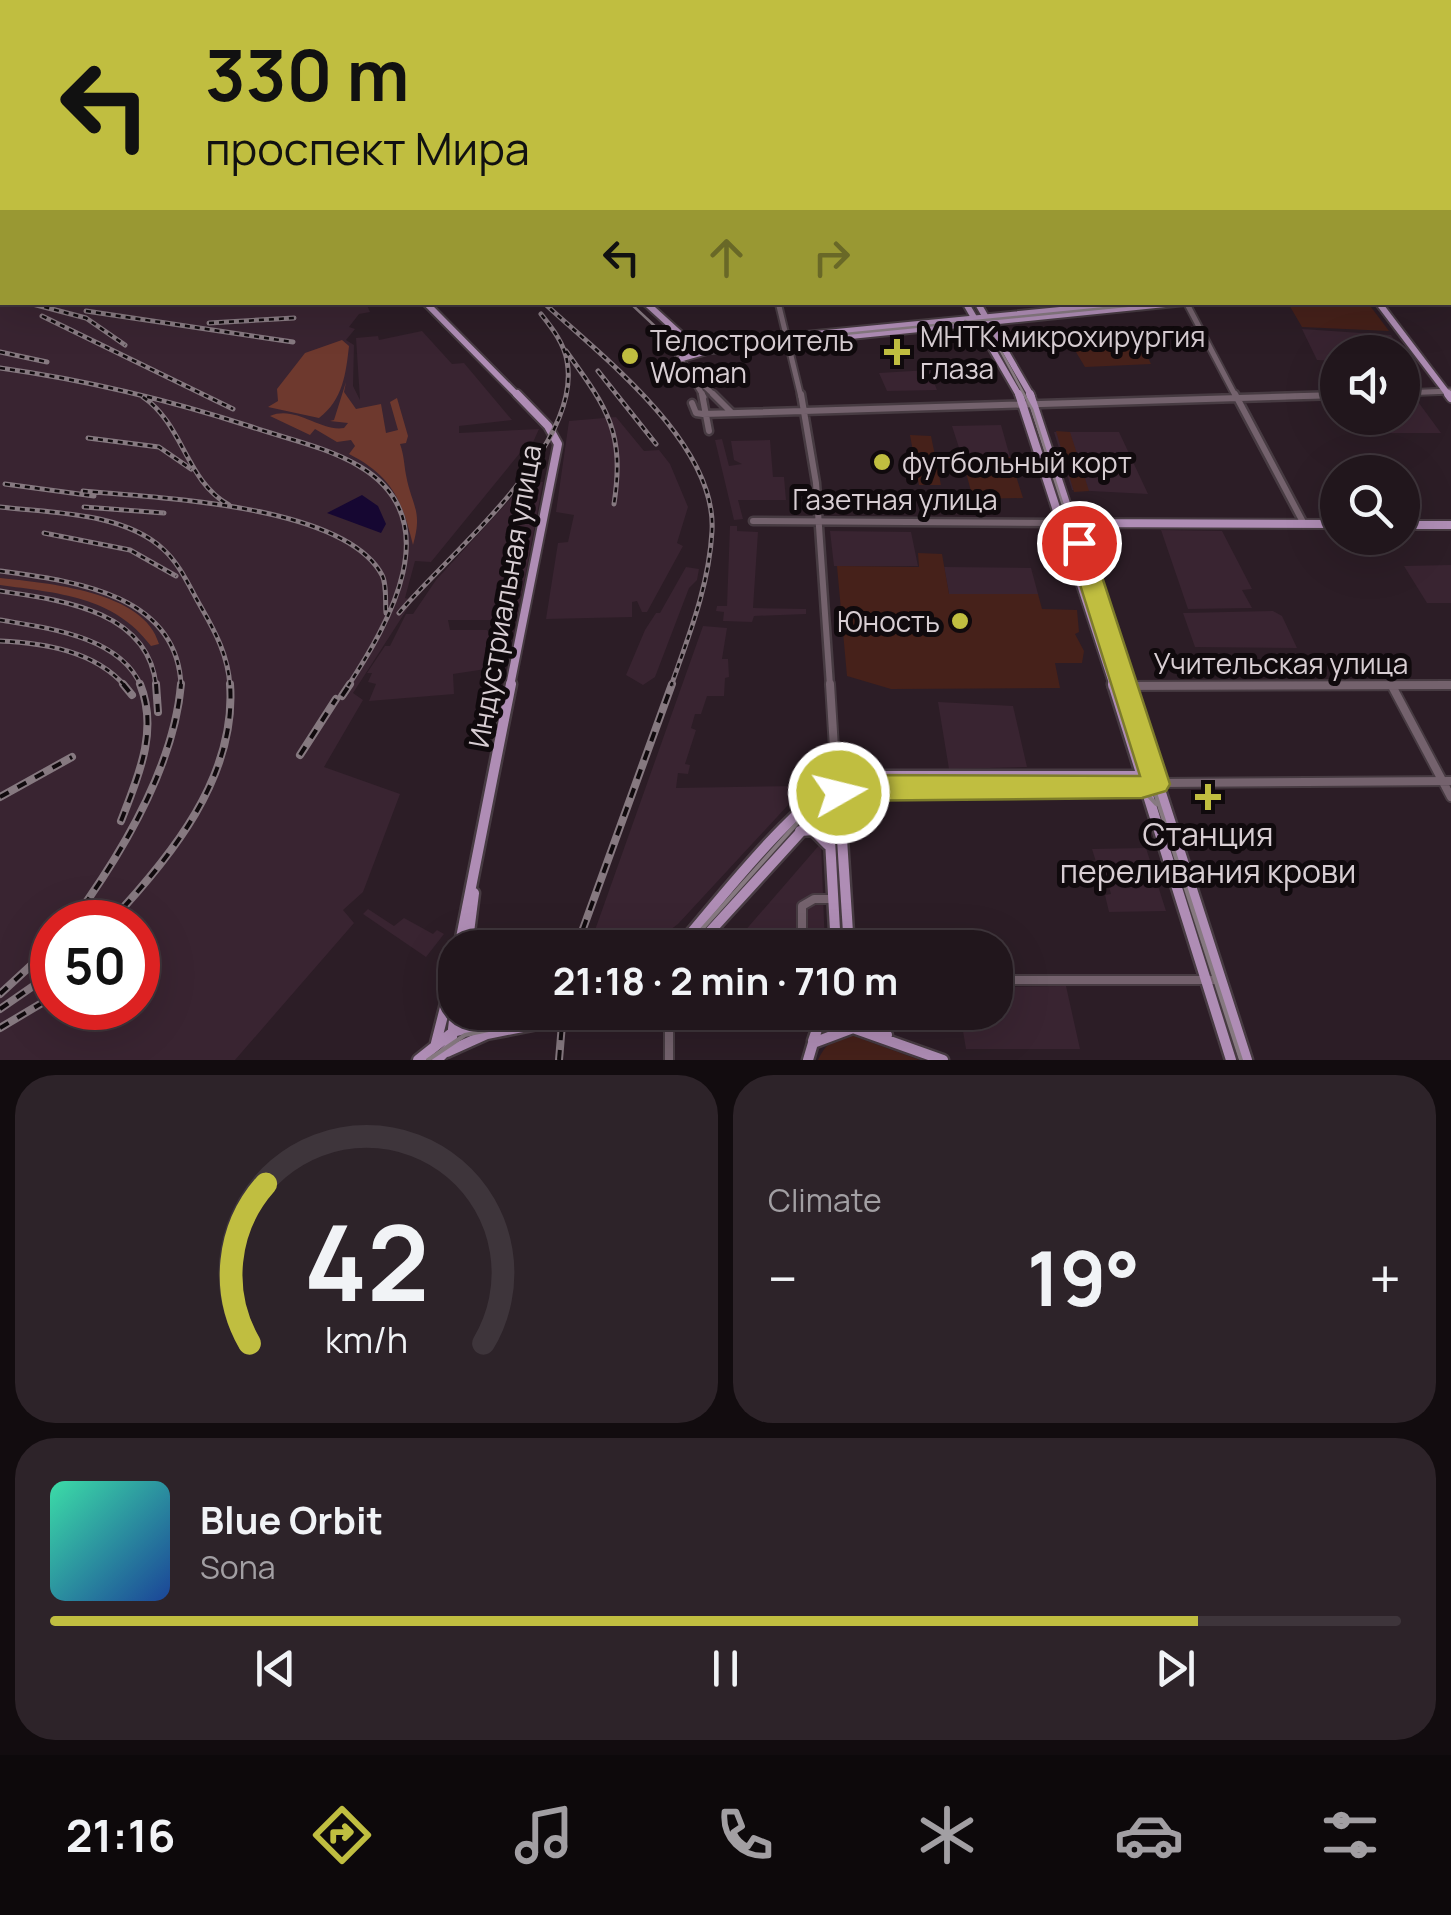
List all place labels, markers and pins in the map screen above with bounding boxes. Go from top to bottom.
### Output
place label: МНТК микрохирургия глаза [920,317,1206,387]
place label: Телостроитель Woman [650,321,854,391]
marker: МНТК микрохирургия глаза [884,339,910,365]
marker: Телостроитель Woman [619,345,641,367]
place label: футбольный корт [902,443,1132,481]
marker: футбольный корт [871,451,893,473]
pin [1037,501,1122,586]
place label: Юность [837,602,940,640]
marker: Юность [949,610,971,632]
marker: Станция переливания крови [1195,784,1221,810]
place label: Станция переливания крови [1060,812,1356,893]

